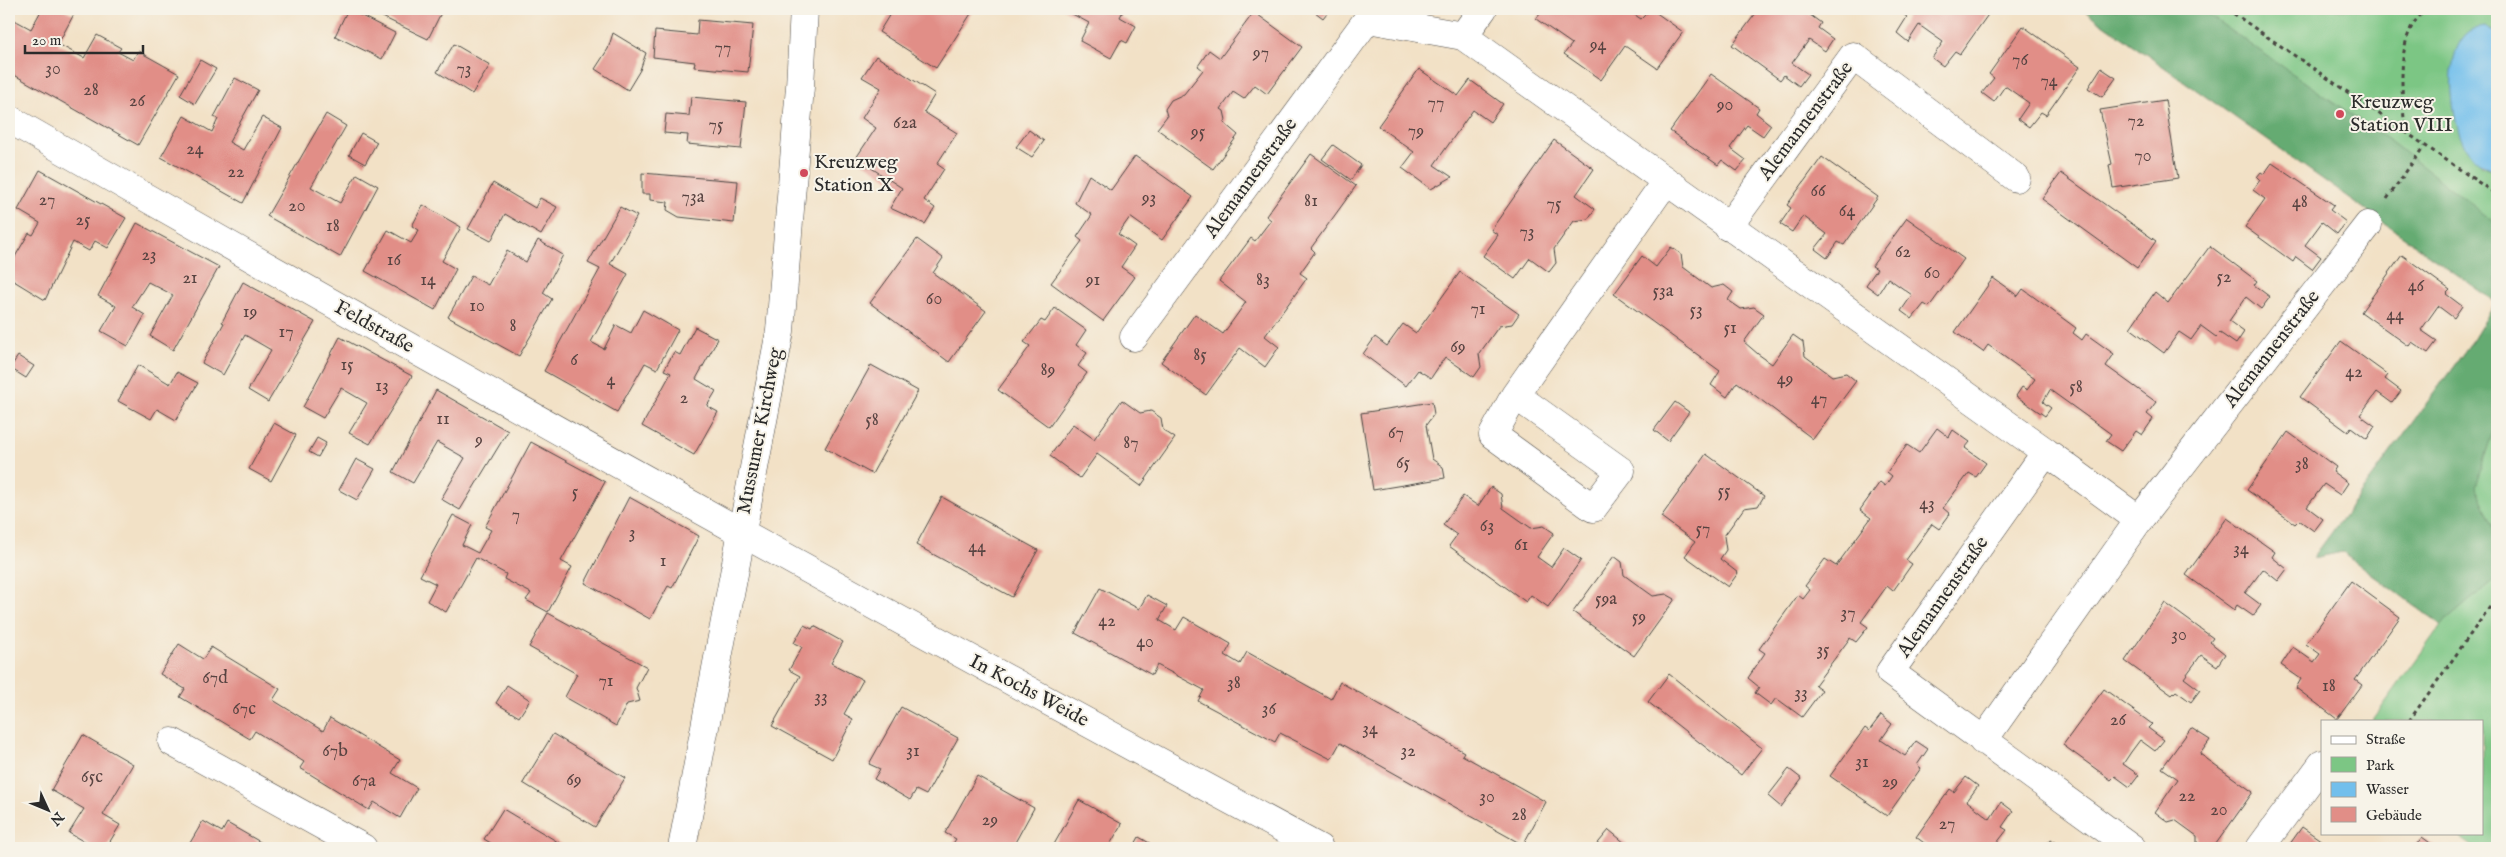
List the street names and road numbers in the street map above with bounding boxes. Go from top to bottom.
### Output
street label: Alemannenstraße [1752,56,1859,186]
street label: Alemannenstraße [1198,113,1303,244]
street label: Alemannenstraße [2218,285,2326,414]
street label: Feldstraße [330,295,418,359]
street label: Mussumer Kirchweg [732,345,789,516]
street label: Alemannenstraße [1891,531,1994,663]
street label: In Kochs Weide [965,649,1093,733]

